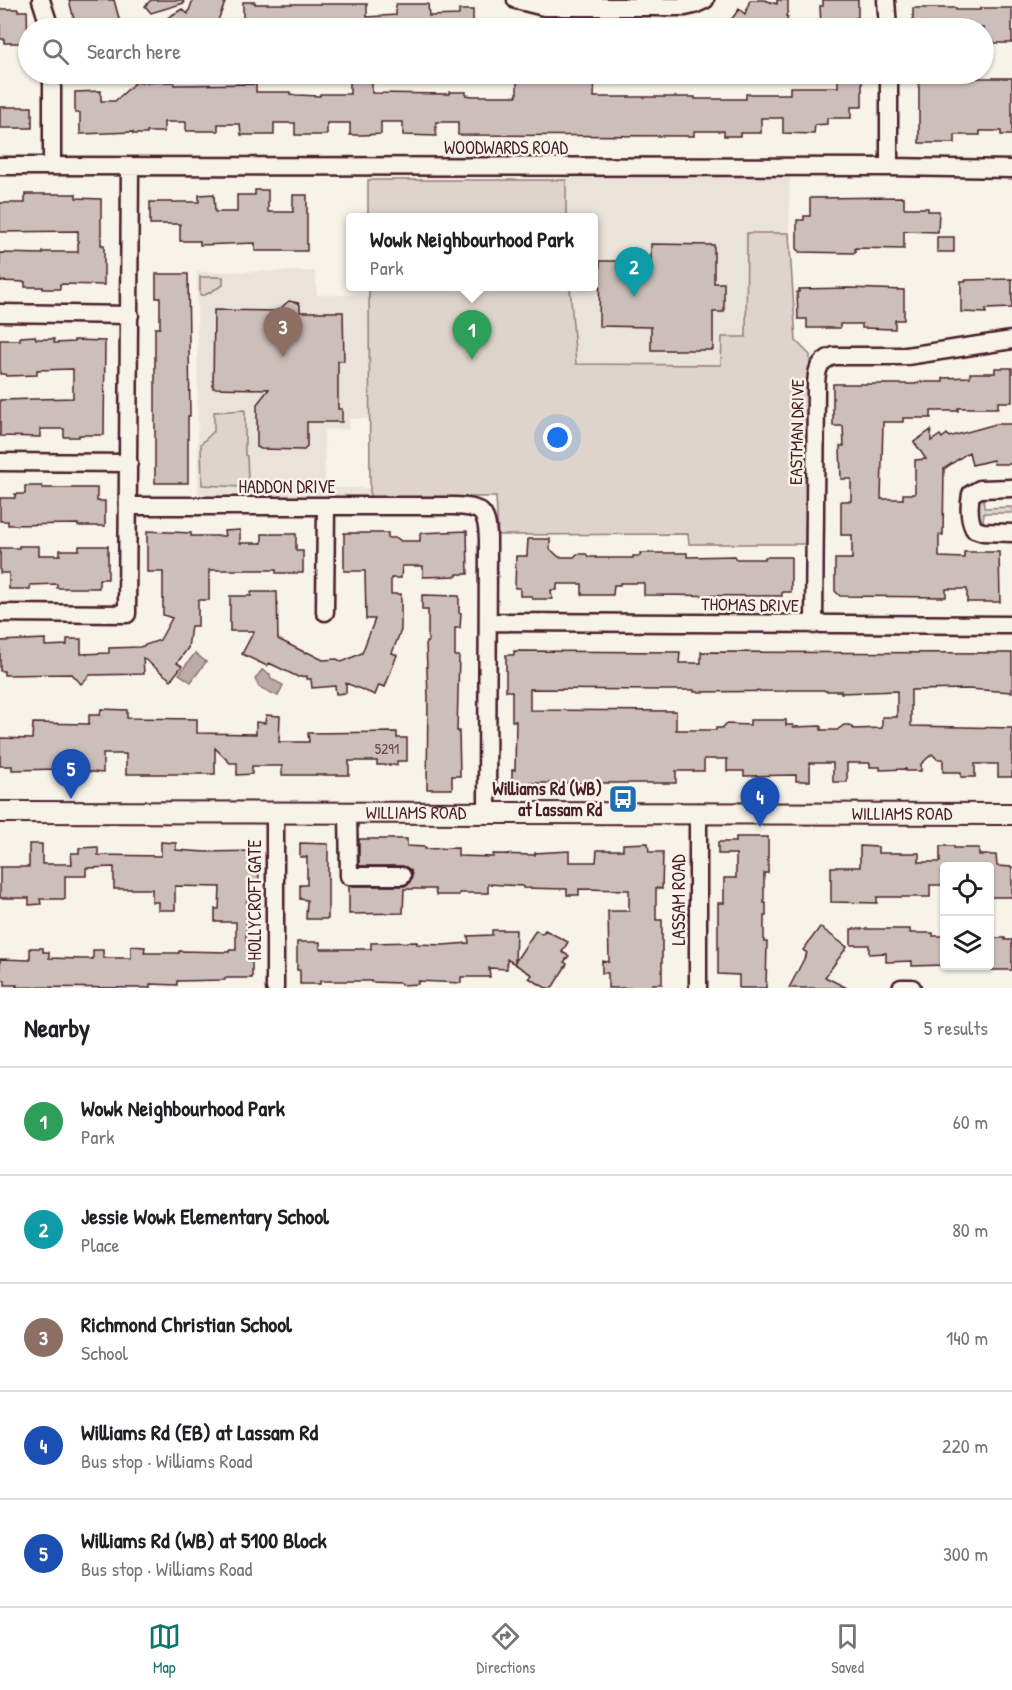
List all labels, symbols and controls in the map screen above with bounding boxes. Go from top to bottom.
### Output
search box [18,18,994,84]
icon: search [39,35,72,68]
text: Search here [87,36,181,66]
street label: WOODWARDS ROAD [444,135,569,160]
popup [346,213,598,291]
text: Wowk Neighbourhood Park [370,224,574,254]
pin: 2 [614,248,654,297]
text: Park [370,254,404,281]
pin: 3 [264,308,302,357]
pin: 1 [452,310,492,360]
street label: EASTMAN DRIVE [783,379,810,485]
your location [543,423,572,452]
street label: HADDON DRIVE [238,474,336,499]
street label: THOMAS DRIVE [701,591,799,618]
house number: 5291 [375,738,399,759]
pin: 5 [52,750,90,799]
place label: Williams Rd (WB) at Lassam Rd [493,776,602,822]
pin: 4 [740,778,780,827]
bus stop icon: Williams Rd (WB) at Lassam Rd [607,783,639,815]
street label: WILLIAMS ROAD [366,800,467,825]
street label: WILLIAMS ROAD [852,801,953,826]
street label: HOLLYCROFT GATE [242,839,267,960]
street label: LASSAM ROAD [666,854,691,946]
map controls [940,862,994,970]
button: locate [940,862,994,916]
button: layers [940,916,994,970]
text: Nearby [24,1010,90,1045]
text: 5 results [924,1014,988,1041]
text: Wowk Neighbourhood Park [81,1093,285,1123]
text: 1 [40,1108,47,1135]
text: 60 m [953,1108,988,1135]
text: Park [81,1123,114,1150]
text: Jessie Wowk Elementary School [81,1201,329,1231]
text: 2 [39,1216,48,1243]
text: 80 m [952,1216,988,1243]
text: Place [81,1231,120,1258]
text: Richmond Christian School [81,1309,292,1339]
text: 3 [39,1324,48,1351]
text: 140 m [946,1324,988,1351]
text: School [81,1339,128,1366]
text: Williams Rd (EB) at Lassam Rd [81,1417,318,1447]
text: 4 [40,1432,47,1459]
text: 220 m [942,1432,988,1459]
text: Bus stop · Williams Road [81,1447,252,1474]
text: Williams Rd (WB) at 5100 Block [81,1525,327,1555]
text: 5 [39,1540,48,1567]
text: 300 m [943,1540,988,1567]
text: Bus stop · Williams Road [81,1555,252,1582]
tab: Map [148,1620,181,1678]
tab: Directions [477,1620,535,1678]
tab: Saved [831,1620,864,1678]

